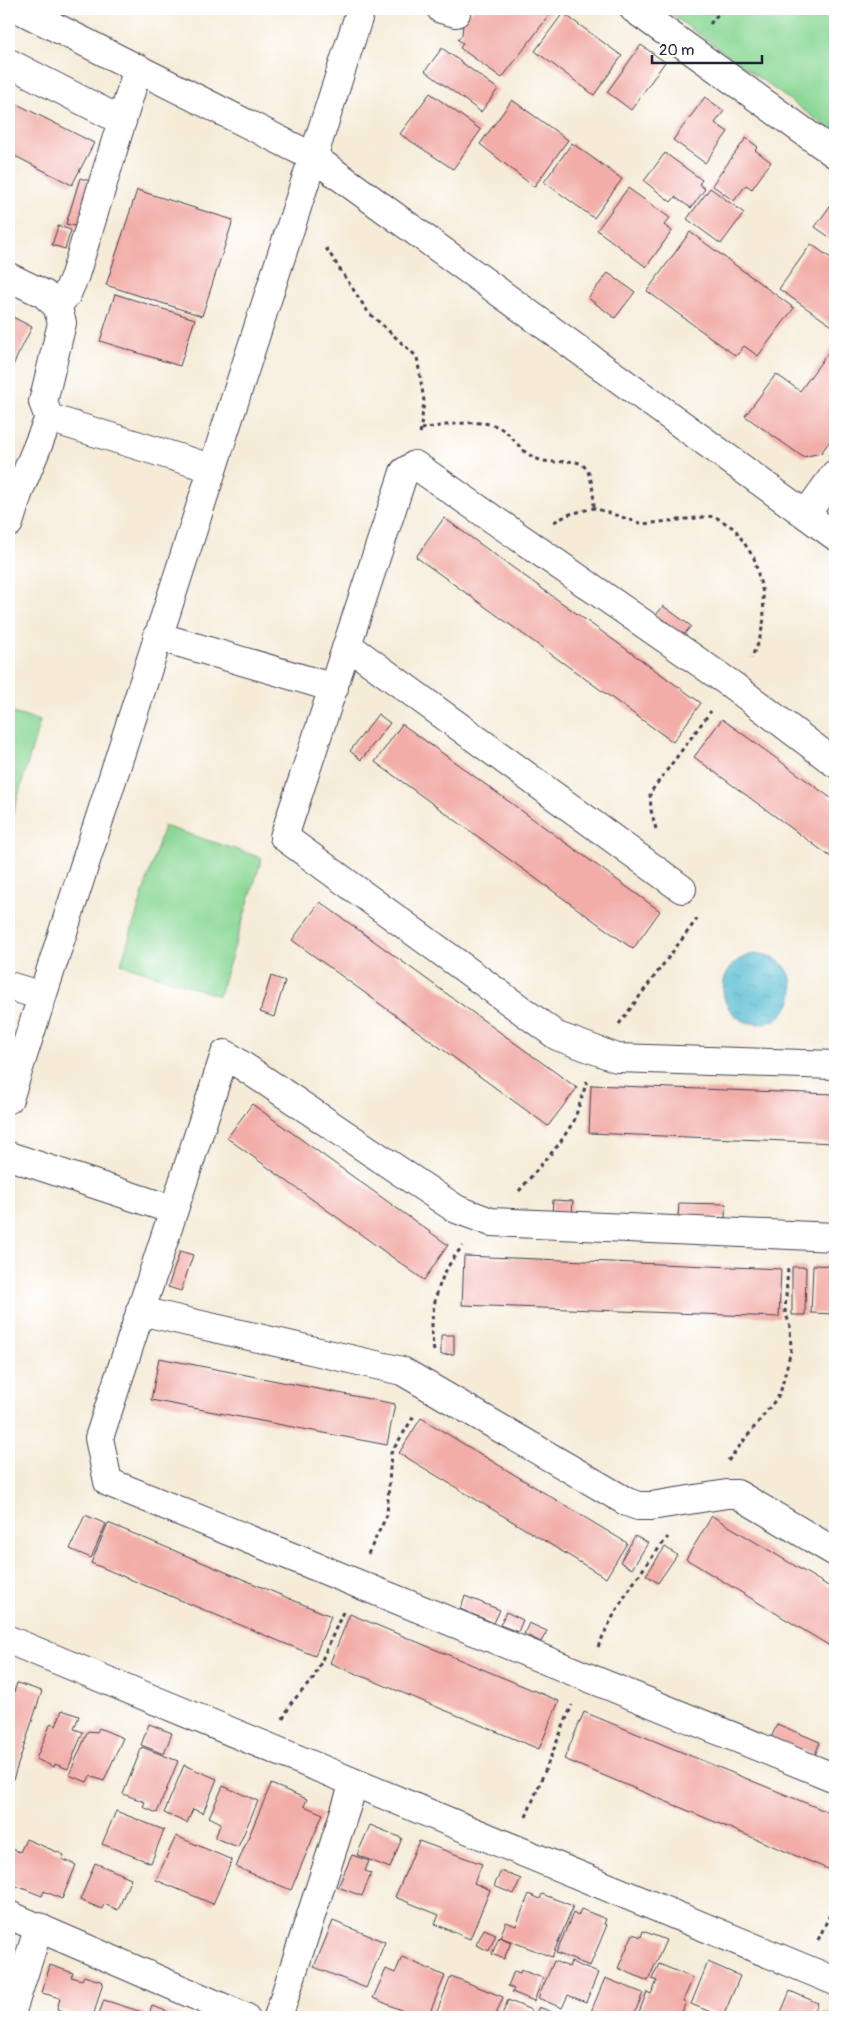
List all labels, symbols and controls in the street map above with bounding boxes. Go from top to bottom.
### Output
scale bar [652,32,762,64]
text: 20 m [659,41,694,60]

